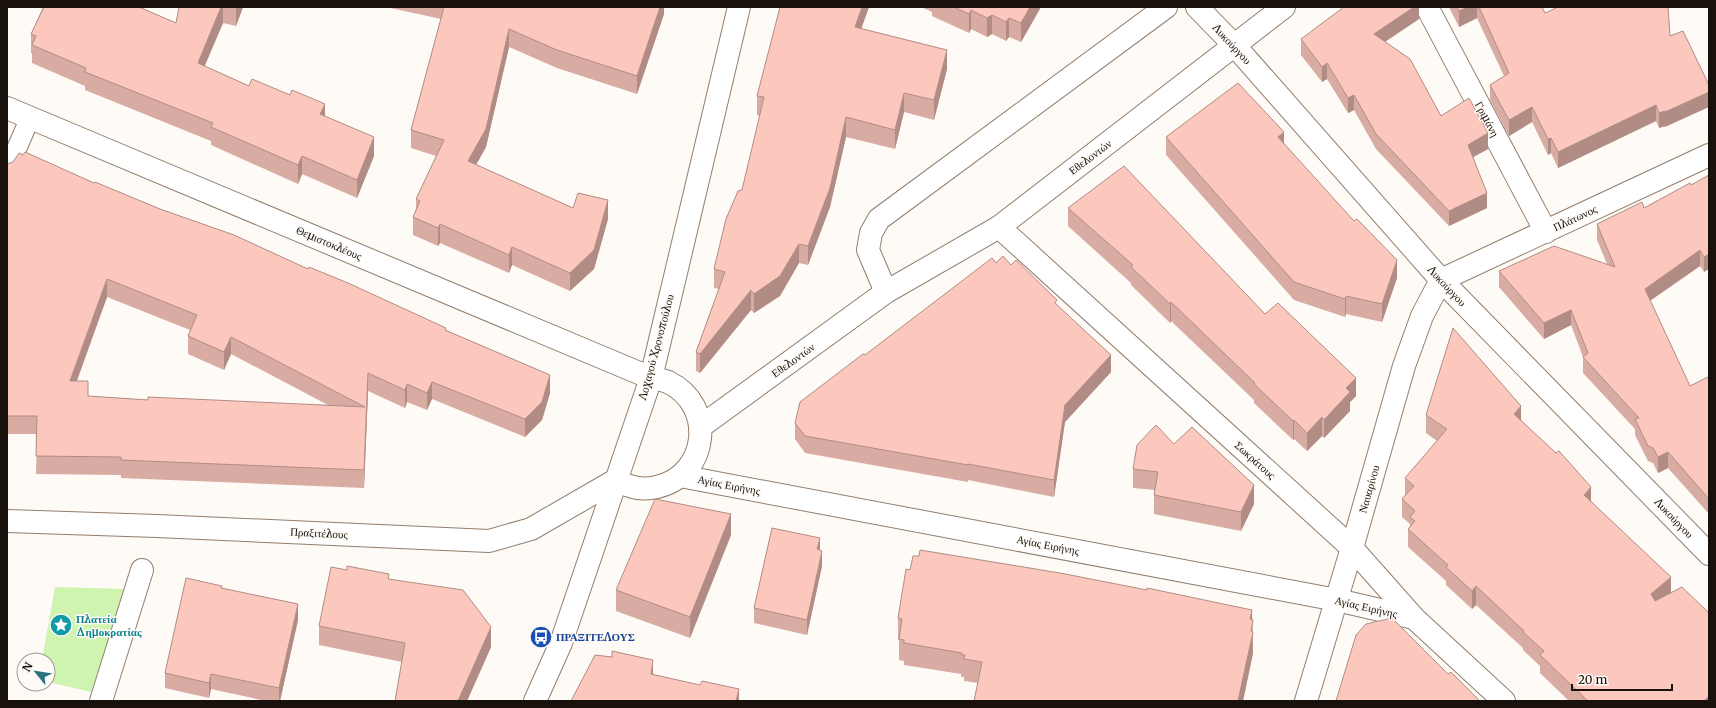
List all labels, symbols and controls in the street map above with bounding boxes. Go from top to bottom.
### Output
street label: Λυκούργου [1209,20,1255,68]
street label: Γριμάνη [1472,99,1502,139]
street label: Εθελοντών [1066,136,1114,178]
street label: Πλάτωνος [1551,202,1600,234]
street label: Θεμιστοκλέους [294,223,365,263]
street label: Λυκούργου [1424,262,1470,310]
street label: Λοχαγού Χρονοπούλου [635,292,677,402]
street label: Εθελοντών [769,340,817,380]
street label: Σωκράτους [1232,438,1279,482]
street label: Ναυαρίνου [1355,463,1383,515]
street label: Αγίας Ειρήνης [696,472,762,498]
street label: Λυκούργου [1651,494,1697,541]
street label: Πραξιτέλους [290,524,349,542]
street label: Αγίας Ειρήνης [1015,532,1081,558]
street label: Αγίας Ειρήνης [1333,593,1399,621]
place icon: Πλατεία Δημοκρατίας [48,612,74,638]
place label: Πλατεία Δημοκρατίας [76,612,142,639]
bus stop icon: ΠΡΑΞΙΤΕΛΟΥΣ [528,624,554,650]
place label: ΠΡΑΞΙΤΕΛΟΥΣ [556,630,635,644]
north arrow [16,652,56,692]
text: N [19,659,36,674]
scale bar [1572,666,1672,692]
text: 20 m [1578,672,1607,687]

